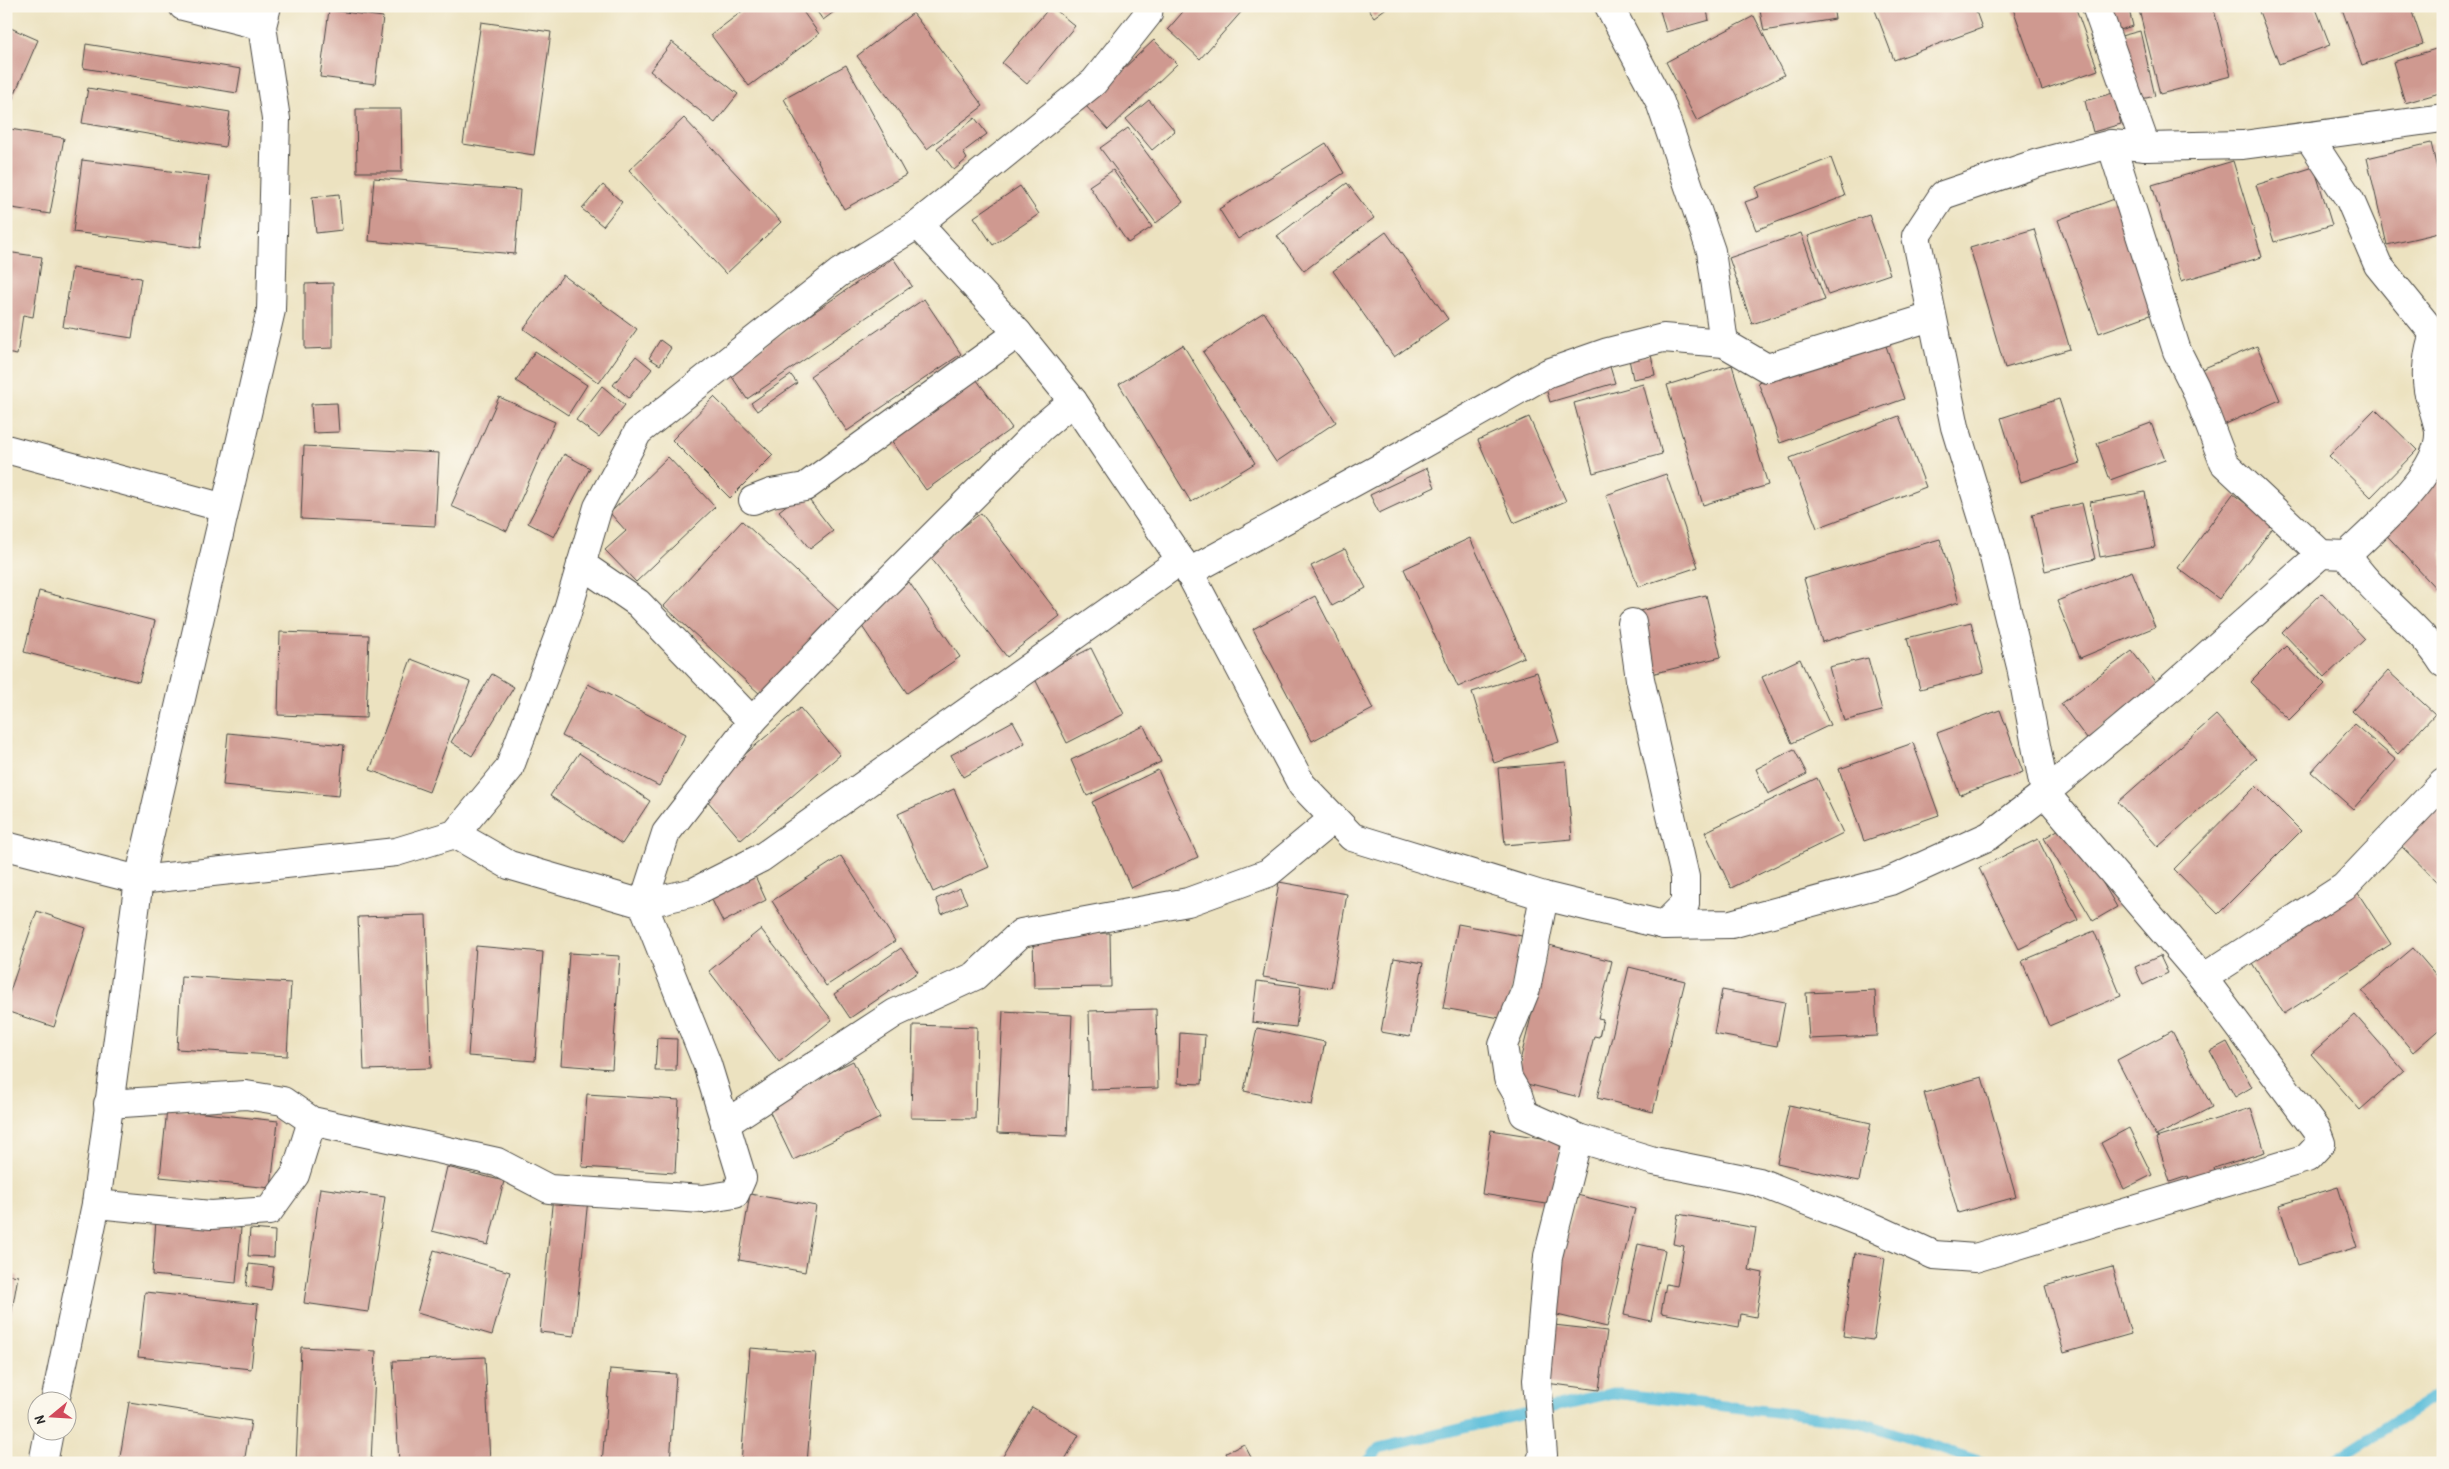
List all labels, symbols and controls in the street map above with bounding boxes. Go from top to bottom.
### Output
north arrow [28,1392,78,1442]
text: N [29,1413,49,1427]

